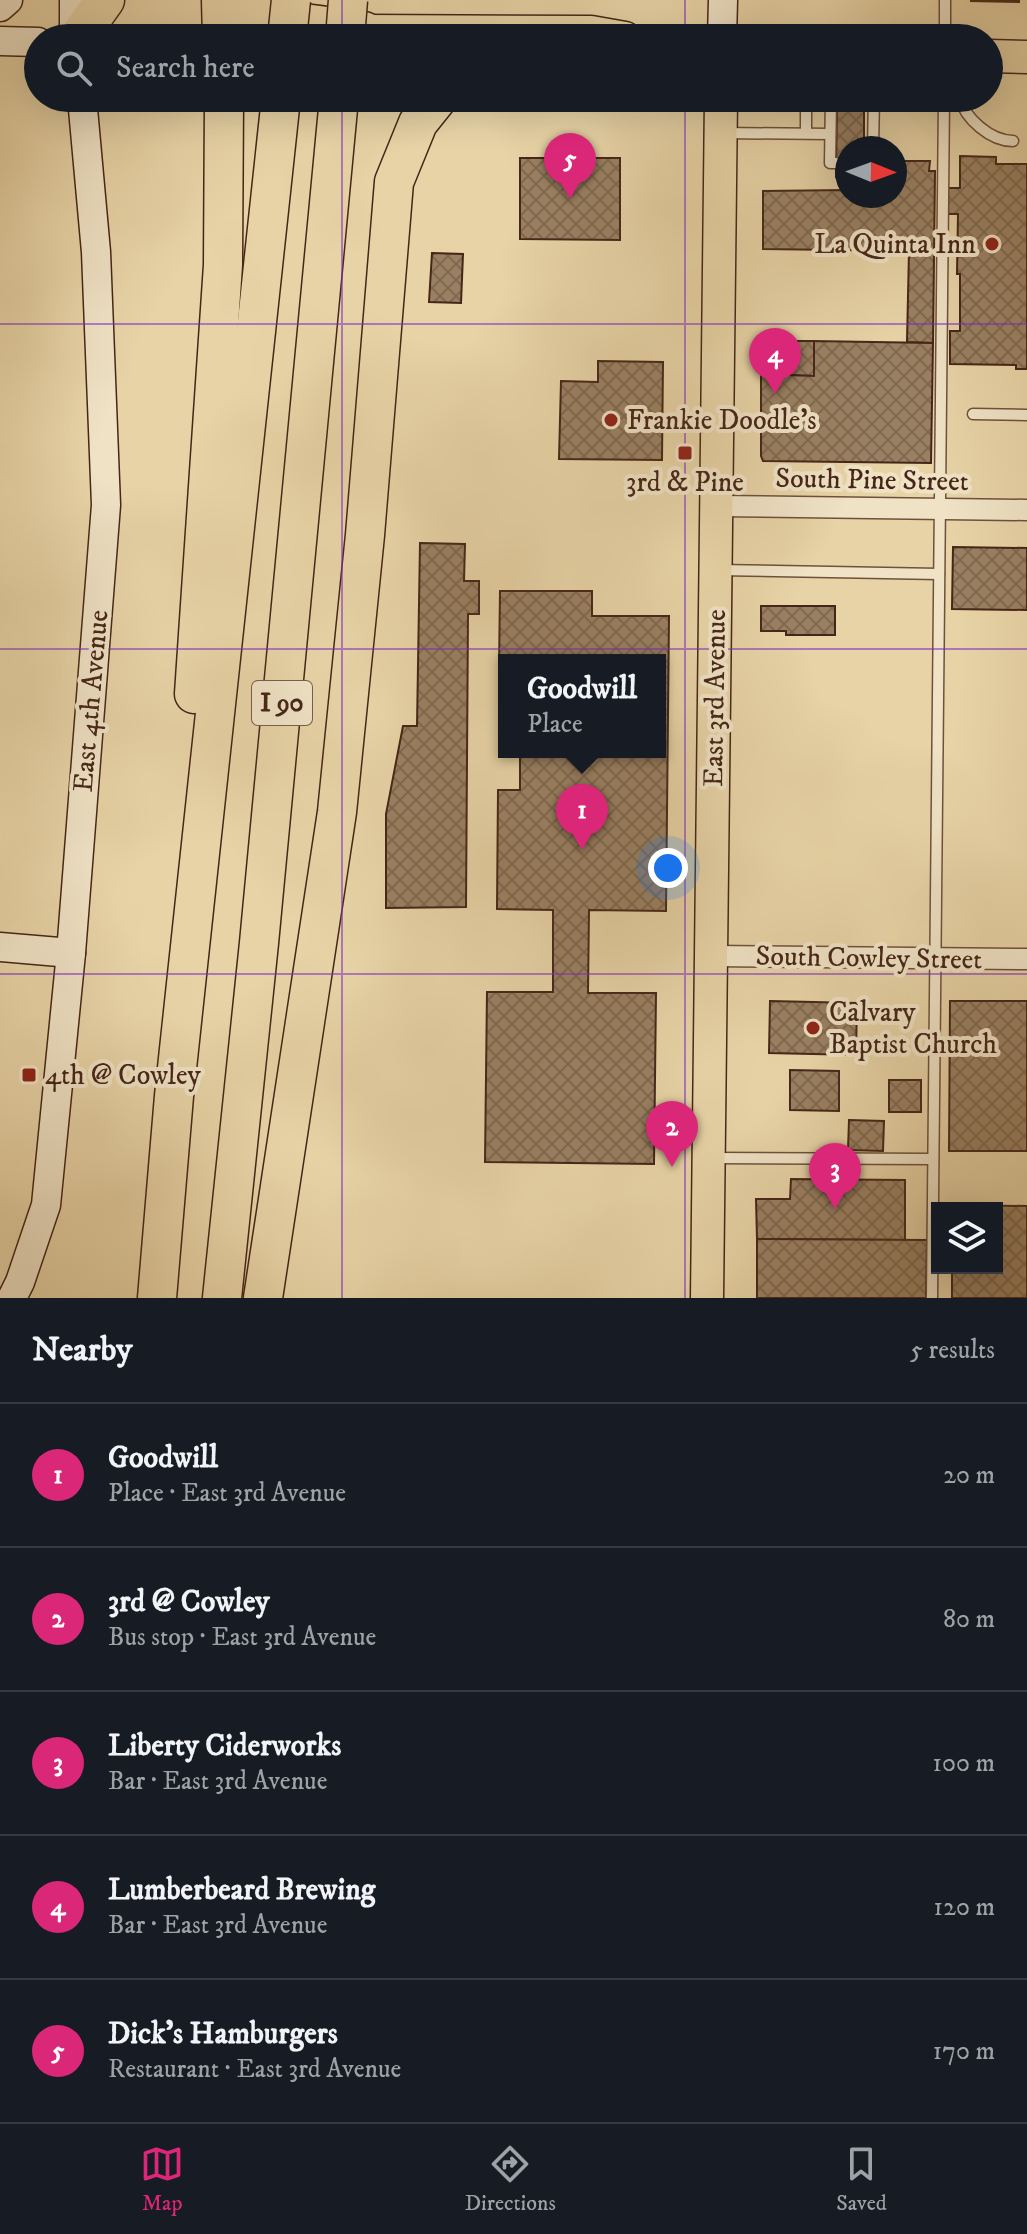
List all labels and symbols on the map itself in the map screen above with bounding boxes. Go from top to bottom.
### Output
pin: 5 [544,133,596,199]
north arrow [835,136,907,208]
place label: La Quinta Inn [814,227,976,262]
marker: La Quinta Inn [983,235,1001,253]
pin: 4 [749,328,801,394]
place label: Frankie Doodle’s [627,403,817,438]
marker: Frankie Doodle’s [602,411,620,429]
marker: 3rd & Pine [676,444,694,462]
street label: South Pine Street [775,461,969,499]
place label: 3rd & Pine [626,465,744,500]
street label: East 4th Avenue [66,609,116,793]
street label: East 3rd Avenue [696,609,734,787]
road number: I 90 [252,681,312,725]
pin: 1 [556,784,608,850]
your location [648,848,688,888]
street label: South Cowley Street [755,939,983,977]
place label: Calvary Baptist Church [829,995,997,1062]
marker: Calvary Baptist Church [804,1019,822,1037]
place label: 4th @ Cowley [45,1058,202,1093]
marker: 4th @ Cowley [20,1066,38,1084]
pin: 2 [646,1101,698,1167]
pin: 3 [809,1143,861,1209]

